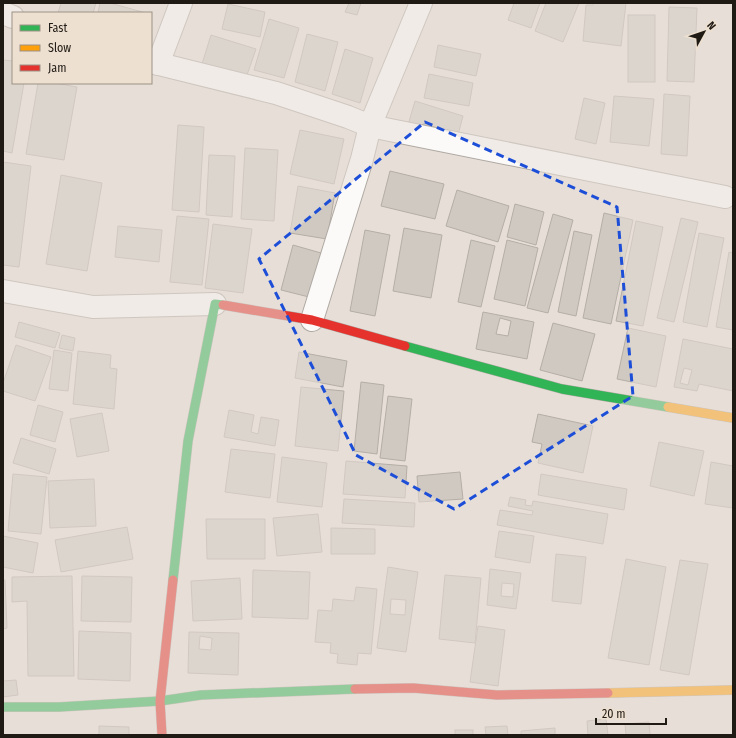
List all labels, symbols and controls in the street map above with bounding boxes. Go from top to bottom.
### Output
legend [12,12,152,84]
north arrow [684,12,724,52]
text: N [704,19,718,33]
text: Fast [48,21,67,35]
text: Slow [48,41,71,55]
text: Jam [48,61,66,75]
scale bar [596,700,666,726]
text: 20 m [602,707,626,721]

